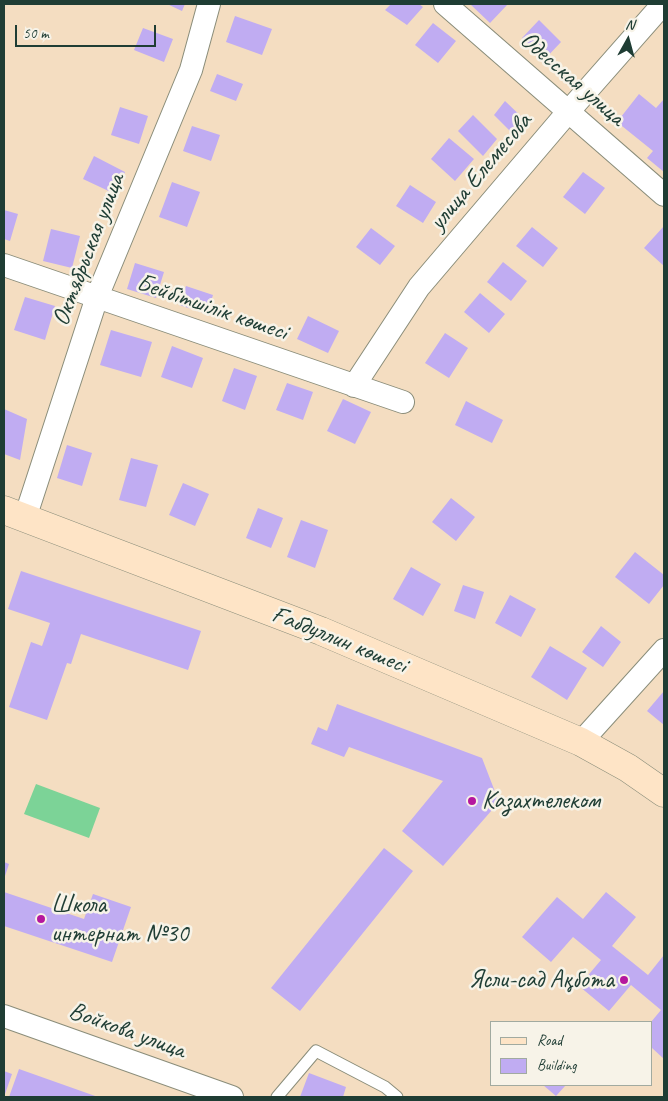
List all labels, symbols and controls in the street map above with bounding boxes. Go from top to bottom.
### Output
scale bar [18,15,159,47]
north arrow [603,15,653,65]
text: N [625,16,635,34]
text: 50 m [23,24,49,43]
street label: Одесская улица [513,25,631,133]
street label: улица Елемесова [423,107,539,237]
street label: Октябрьская улица [46,170,132,330]
street label: Бейбітшілік көшесі [133,268,291,348]
street label: Ғабдуллин көшесі [267,599,411,681]
place label: Казахтелеком [482,786,600,816]
marker: Казахтелеком [466,795,478,807]
place label: Школа интернат №30 [51,890,188,949]
marker: Школа интернат №30 [35,913,47,925]
place label: Ясли-сад Ақбота [469,965,614,995]
marker: Ясли-сад Ақбота [618,974,630,986]
street label: Войкова улица [65,996,189,1066]
legend [490,1021,653,1086]
text: Road [537,1031,562,1050]
text: Building [537,1056,576,1075]

